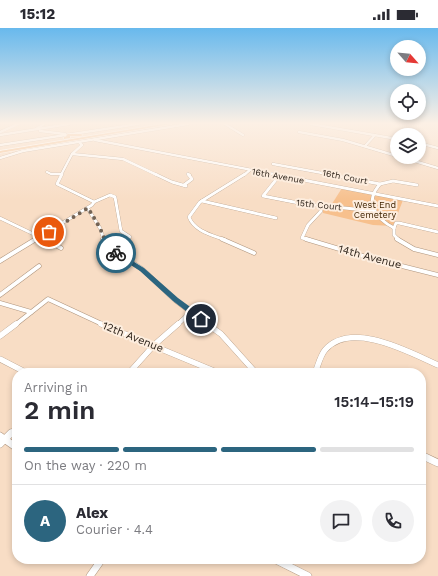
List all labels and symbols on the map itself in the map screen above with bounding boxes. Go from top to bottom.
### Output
north arrow [390,40,426,76]
street label: 16th Avenue [251,166,305,186]
street label: 16th Court [322,168,369,186]
street label: 15th Court [296,198,342,212]
park label: West End Cemetery [354,200,396,220]
pin [32,215,66,249]
courier [96,233,136,273]
street label: 14th Avenue [337,242,403,272]
pin [184,302,218,336]
street label: 12th Avenue [101,319,165,355]

